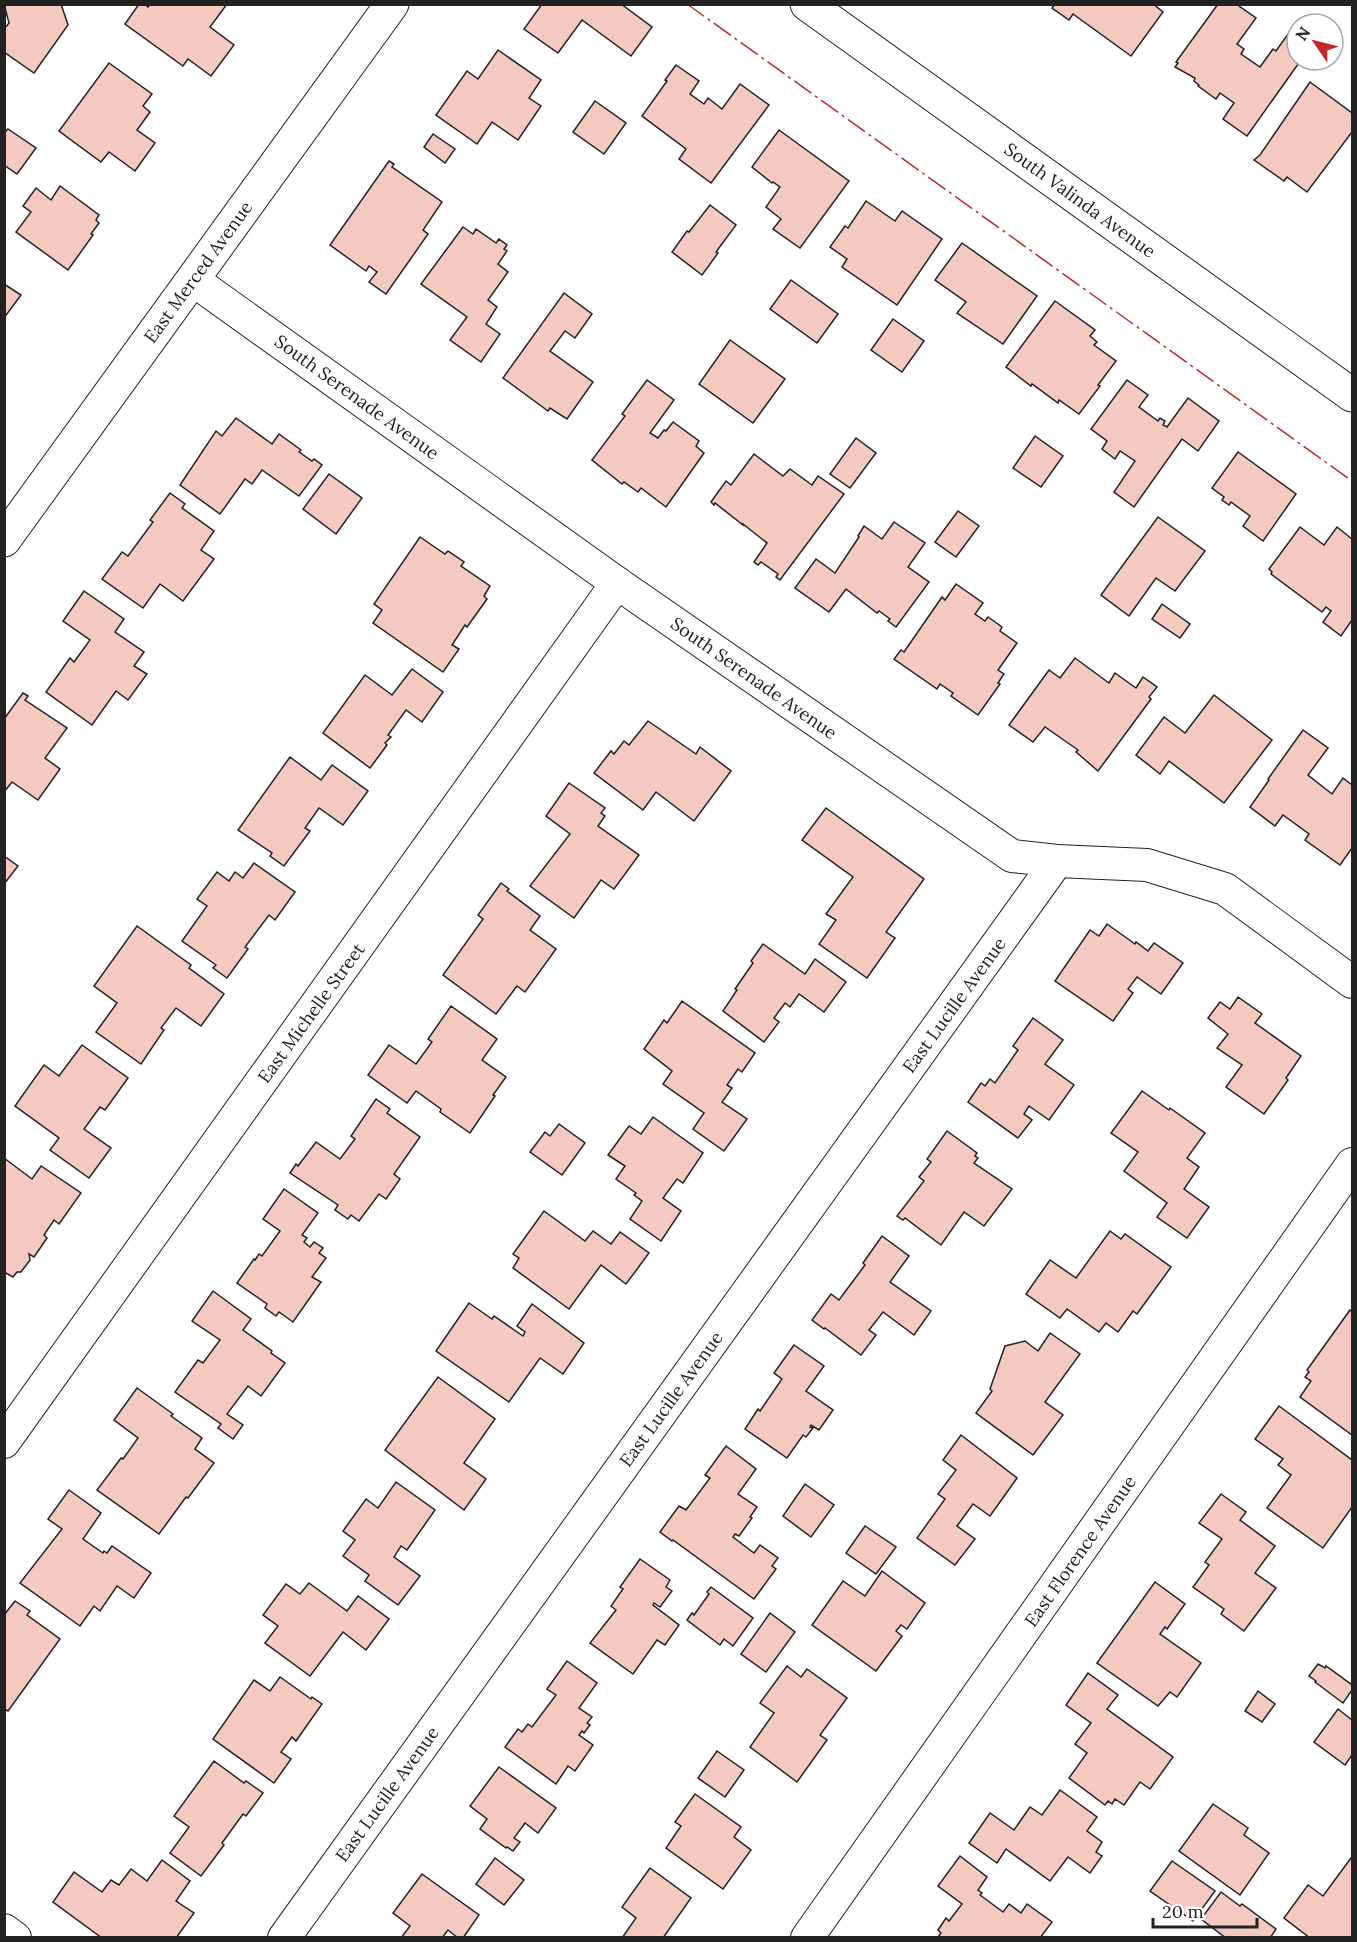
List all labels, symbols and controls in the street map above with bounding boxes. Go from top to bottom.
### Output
north arrow [1285,12,1345,72]
text: N [1291,23,1314,44]
street label: South Valinda Avenue [1000,137,1160,263]
street label: East Merced Avenue [139,196,257,348]
street label: South Serenade Avenue [270,330,444,465]
street label: South Serenade Avenue [666,612,842,744]
street label: East Lucille Avenue [897,933,1011,1077]
street label: East Michelle Street [252,938,370,1088]
street label: East Lucille Avenue [614,1327,728,1471]
street label: East Florence Avenue [1019,1471,1141,1631]
street label: East Lucille Avenue [330,1722,444,1866]
scale bar [1153,1891,1256,1929]
text: 20 m [1162,1900,1204,1923]

